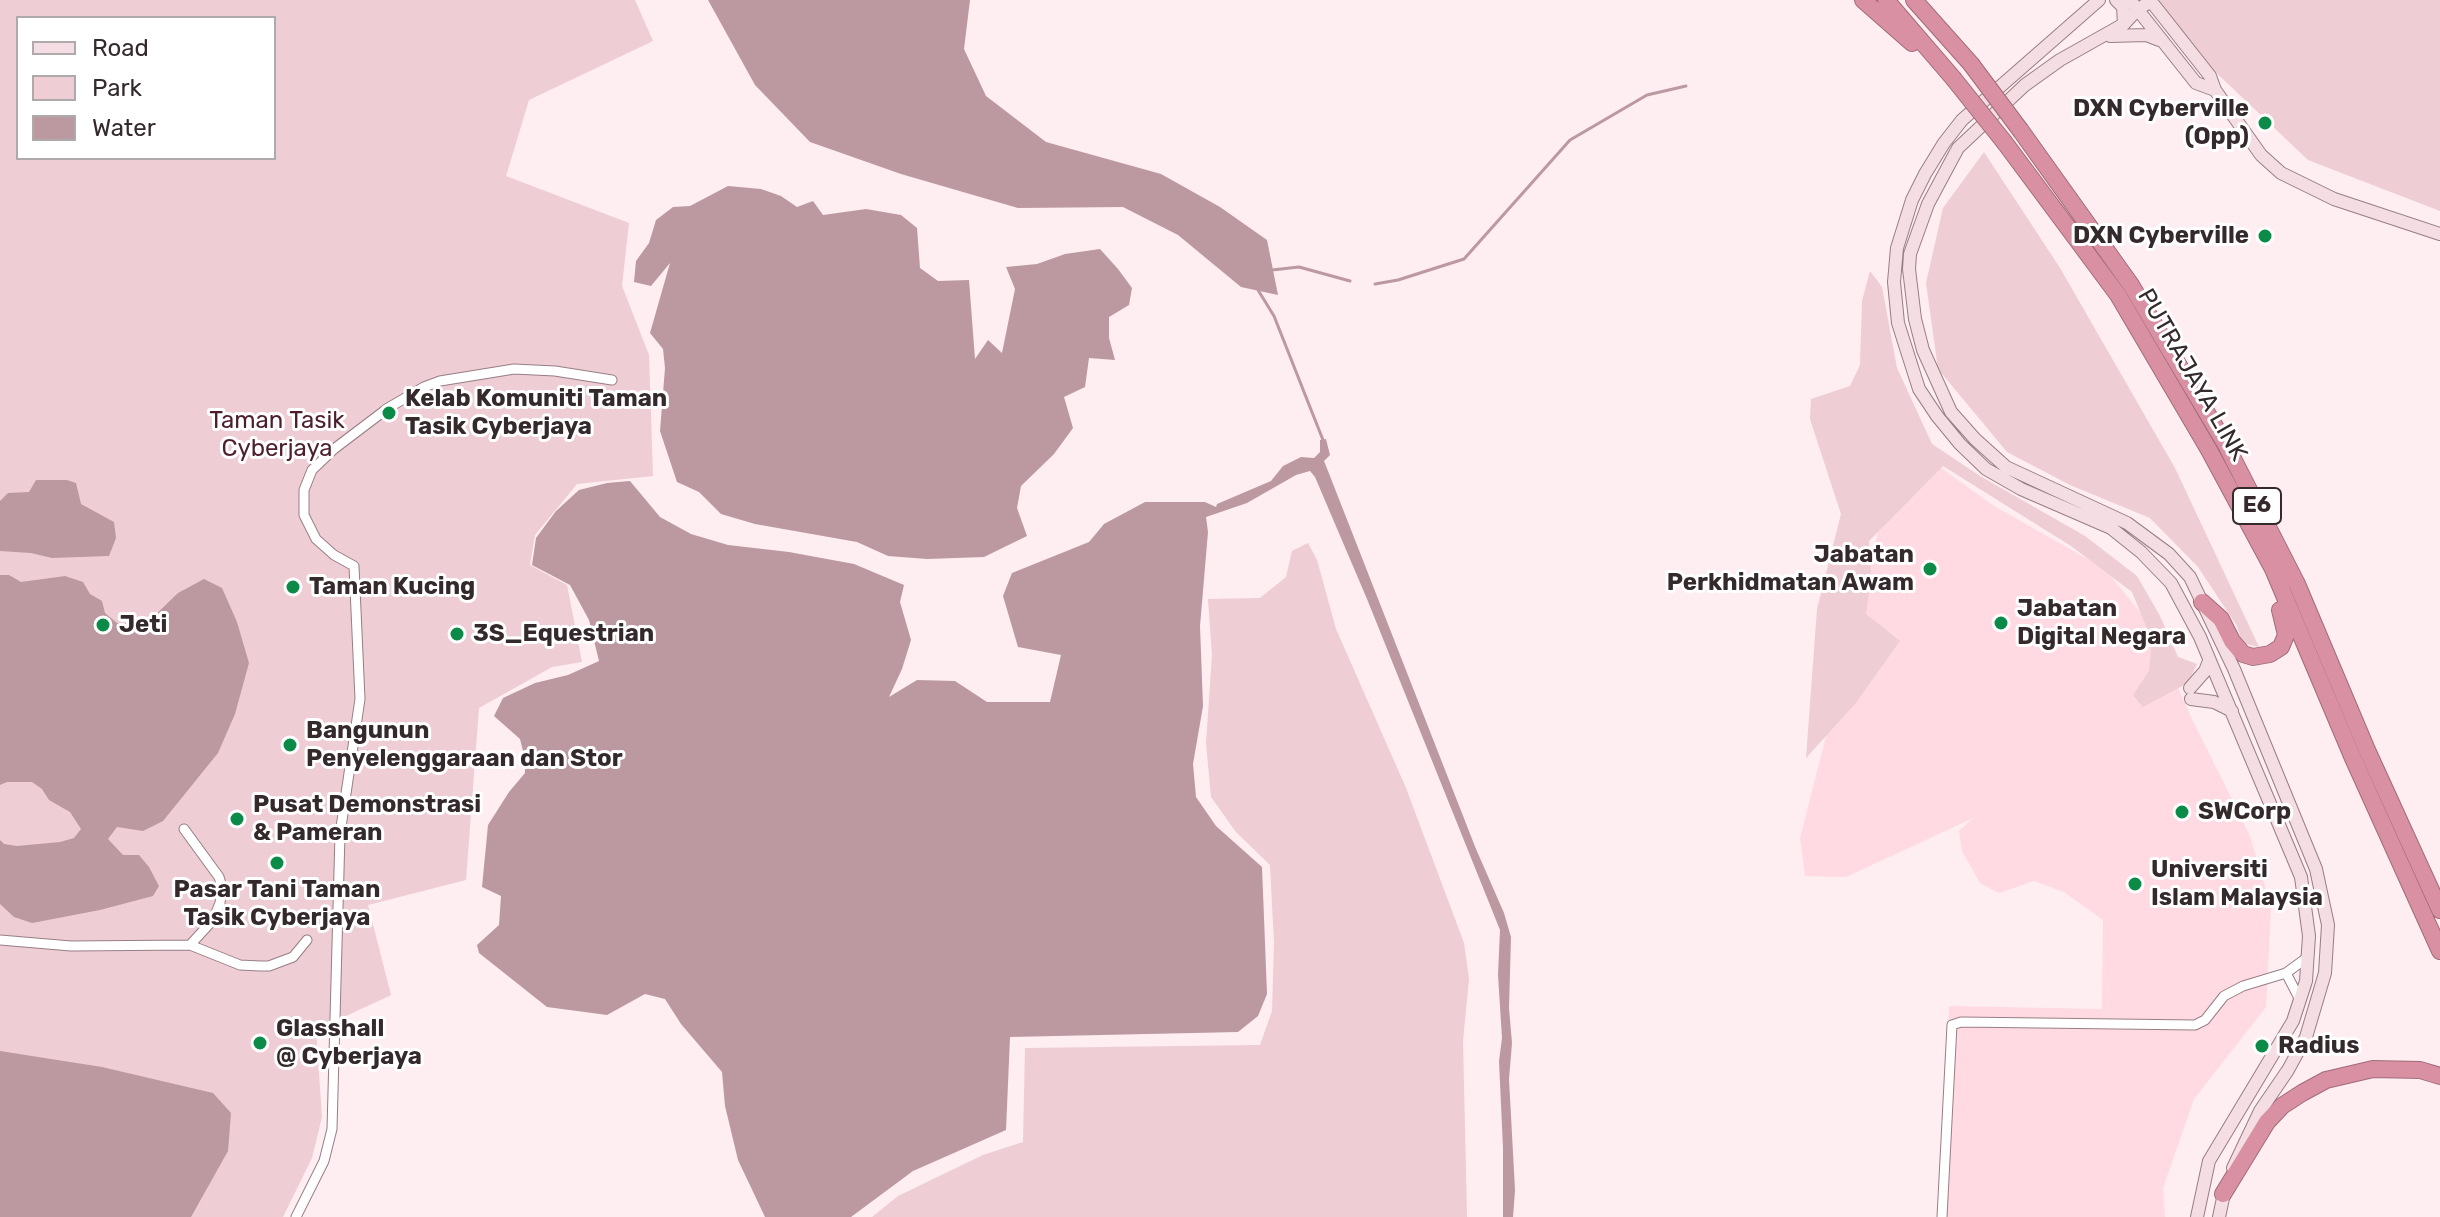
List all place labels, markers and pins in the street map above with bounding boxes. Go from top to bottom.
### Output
place label: DXN Cyberville (Opp) [2073,95,2249,151]
marker: DXN Cyberville (Opp) [2256,114,2274,132]
place label: DXN Cyberville [2073,222,2249,250]
marker: DXN Cyberville [2256,227,2274,245]
place label: Kelab Komuniti Taman Tasik Cyberjaya [405,385,667,441]
marker: Kelab Komuniti Taman Tasik Cyberjaya [380,404,398,422]
place label: Jabatan Perkhidmatan Awam [1667,541,1914,597]
marker: Jabatan Perkhidmatan Awam [1921,560,1939,578]
place label: Taman Kucing [309,573,475,601]
marker: Taman Kucing [284,578,302,596]
place label: Jabatan Digital Negara [2017,595,2186,651]
place label: Jeti [119,611,167,639]
marker: Jabatan Digital Negara [1992,614,2010,632]
marker: Jeti [94,616,112,634]
place label: 3S_Equestrian [473,620,654,648]
marker: 3S_Equestrian [448,625,466,643]
place label: Bangunun Penyelenggaraan dan Stor [306,717,623,773]
marker: Bangunun Penyelenggaraan dan Stor [281,736,299,754]
place label: Pusat Demonstrasi & Pameran [253,791,481,847]
place label: SWCorp [2198,798,2291,826]
marker: SWCorp [2173,803,2191,821]
marker: Pusat Demonstrasi & Pameran [228,810,246,828]
marker: Pasar Tani Taman Tasik Cyberjaya [268,854,286,872]
place label: Universiti Islam Malaysia [2151,856,2323,912]
marker: Universiti Islam Malaysia [2126,875,2144,893]
place label: Pasar Tani Taman Tasik Cyberjaya [174,876,380,932]
place label: Glasshall @ Cyberjaya [276,1015,422,1071]
place label: Radius [2278,1032,2359,1060]
marker: Glasshall @ Cyberjaya [251,1034,269,1052]
marker: Radius [2253,1037,2271,1055]

